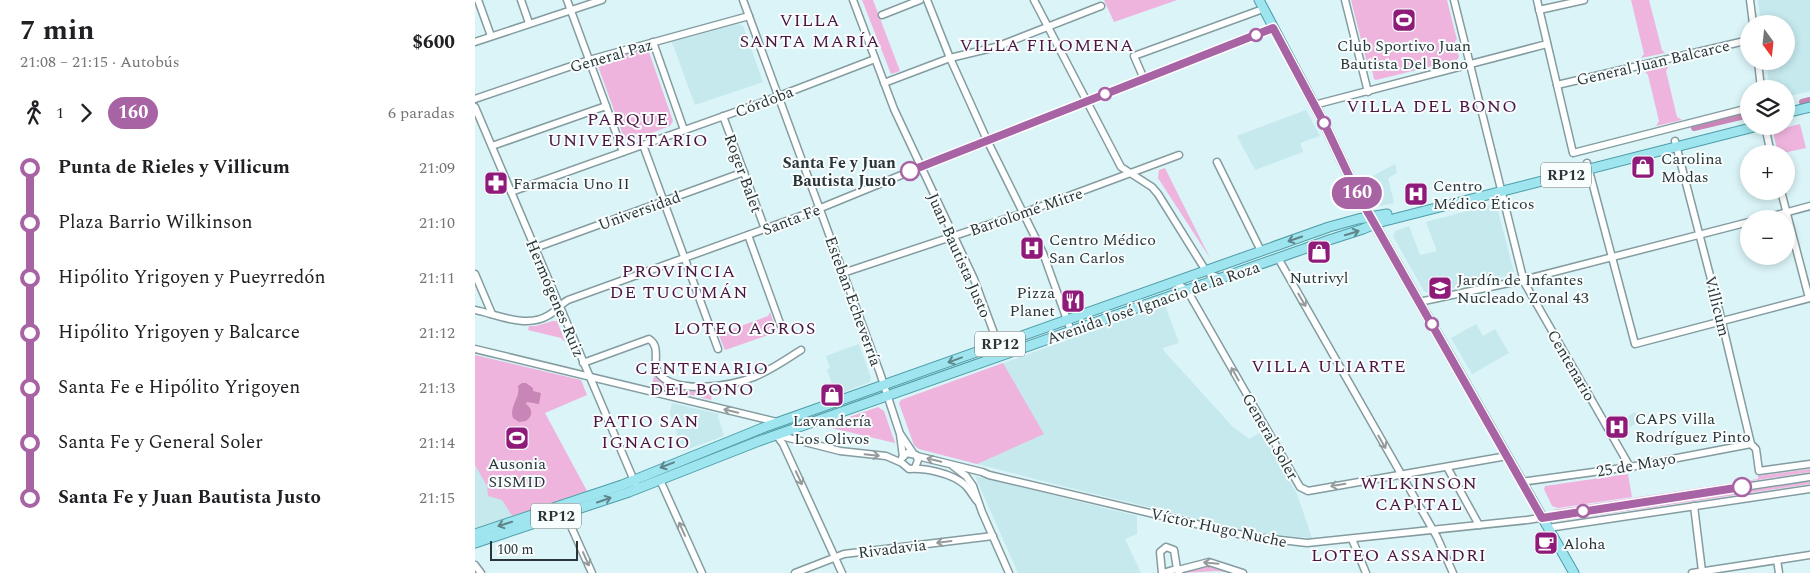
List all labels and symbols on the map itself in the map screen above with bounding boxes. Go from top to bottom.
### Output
district label: VILLA SANTA MARÍA [739,7,881,55]
sports icon: Club Sportivo Juan Bautista Del Bono [1391,7,1417,33]
north arrow [1740,15,1795,70]
unlabelled marker [1249,28,1263,42]
district label: VILLA FILOMENA [960,32,1134,59]
street label: General Paz [567,33,656,79]
place label: Club Sportivo Juan Bautista Del Bono [1337,34,1471,76]
street label: General Juan Balcarce [1574,34,1732,92]
street label: Córdoba [732,80,797,124]
unlabelled marker [1098,87,1112,101]
district label: VILLA DEL BONO [1346,93,1518,120]
district label: PARQUE UNIVERSITARIO [548,106,708,154]
unlabelled marker [1317,116,1331,130]
street label: Roger Balet [718,131,769,216]
place label: Carolina Modas [1661,147,1722,189]
place label: Santa Fe y Juan Bautista Justo [782,151,896,193]
shop icon: Carolina Modas [1630,154,1656,180]
marker: Santa Fe y Juan Bautista Justo [900,161,920,181]
road number: RP12 [1541,162,1591,188]
pharmacy icon: Farmacia Uno II [483,170,509,196]
place label: Farmacia Uno II [513,172,630,196]
place label: Centro Médico Éticos [1433,174,1535,216]
line badge: 160 [1328,177,1386,209]
street label: Bartolomé Mitre [967,181,1086,243]
hospital icon: Centro Médico Éticos [1403,181,1429,207]
street label: Universidad [595,185,684,237]
street label: Juan Bautista Justo [921,189,997,322]
street label: Santa Fe [759,198,824,242]
one-way arrow [1344,227,1360,237]
place label: Centro Médico San Carlos [1049,228,1156,270]
street label: Esteban Echeverría [818,233,888,370]
hospital icon: Centro Médico San Carlos [1019,235,1045,261]
one-way arrow [1288,235,1304,244]
street label: Hermógenes Ruiz [519,236,591,361]
shop icon: Nutrivyl [1306,239,1332,265]
street label: Avenida José Ignacio de la Roza [1044,255,1263,351]
district label: PROVINCIA DE TUCUMÁN [609,258,749,306]
place label: Nutrivyl [1289,266,1349,290]
place label: Jardín de Infantes Nucleado Zonal 43 [1457,268,1589,310]
street label: Villicum [1698,273,1736,339]
school or university icon: Jardín de Infantes Nucleado Zonal 43 [1427,275,1453,301]
place label: Pizza Planet [1010,281,1055,323]
restaurant icon: Pizza Planet [1060,288,1086,314]
one-way arrow [1297,293,1307,308]
district label: LOTEO AGROS [674,315,816,342]
unlabelled marker [1425,317,1439,331]
street label: Centenario [1541,325,1601,406]
road number: RP12 [975,332,1025,356]
district label: VILLA ULIARTE [1251,353,1407,380]
district label: CENTENARIO DEL BONO [635,355,769,403]
one-way arrow [948,356,963,365]
one-way arrow [1229,367,1239,381]
shop icon: Lavandería Los Olivos [819,382,845,408]
street label: General Soler [1236,389,1305,484]
one-way arrow [723,406,739,415]
place label: CAPS Villa Rodríguez Pinto [1635,407,1751,449]
district label: PATIO SAN IGNACIO [592,408,700,456]
place label: Lavandería Los Olivos [793,409,871,451]
hospital icon: CAPS Villa Rodríguez Pinto [1604,414,1630,440]
sports icon: Ausonia SISMID [504,425,530,451]
one-way arrow [1377,434,1387,449]
street label: 25 de Mayo [1595,446,1678,484]
one-way arrow [863,450,879,460]
place label: Ausonia SISMID [488,452,546,494]
one-way arrow [927,455,943,465]
one-way arrow [660,461,675,471]
one-way arrow [794,470,804,485]
district label: WILKINSON CAPITAL [1360,470,1478,518]
unlabelled marker [1732,477,1752,497]
one-way arrow [1331,481,1347,491]
one-way arrow [596,495,611,504]
street label: Víctor Hugo Nuche [1148,502,1289,554]
road number: RP12 [531,504,581,528]
unlabelled marker [1576,504,1590,518]
one-way arrow [497,520,513,529]
one-way arrow [676,522,686,537]
cafe icon: Aloha [1533,530,1559,556]
place label: Aloha [1563,532,1605,556]
street label: Rivadavia [857,533,928,565]
one-way arrow [936,537,952,547]
scale bar [490,538,577,561]
district label: LOTEO ASSANDRI [1311,542,1487,569]
one-way arrow [582,551,591,566]
one-way arrow [1203,558,1219,568]

